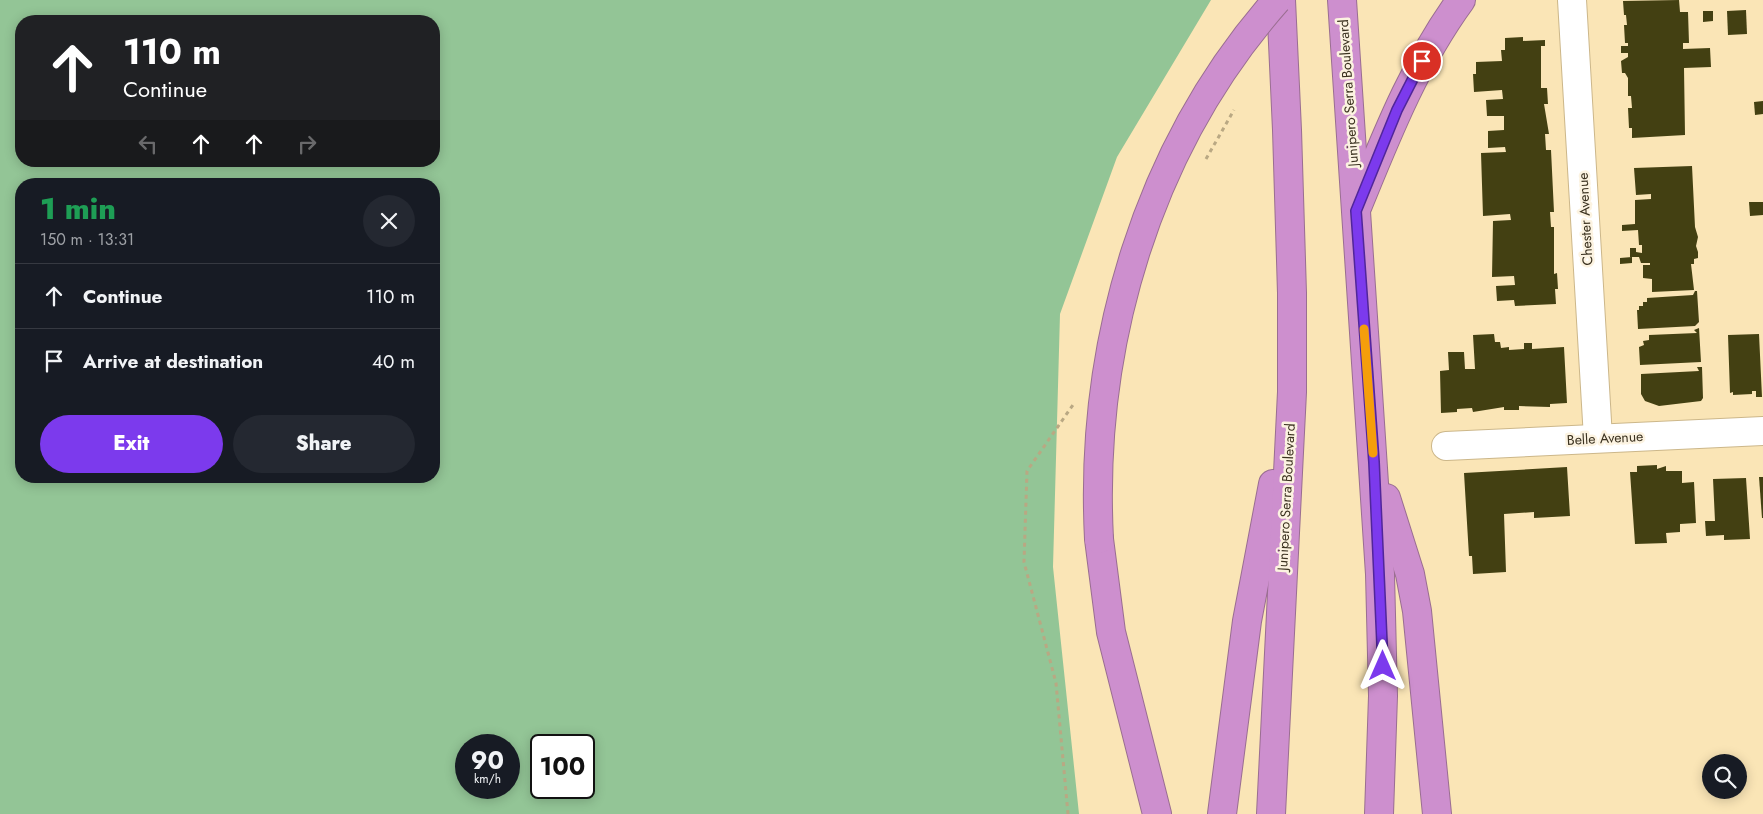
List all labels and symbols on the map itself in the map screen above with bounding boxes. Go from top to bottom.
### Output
street label: Junipero Serra Boulevard [1333,19,1363,169]
pin [1401,40,1443,82]
street label: Chester Avenue [1573,172,1597,266]
street label: Junipero Serra Boulevard [1272,423,1300,573]
street label: Belle Avenue [1566,426,1644,450]
position arrow [1356,639,1408,691]
speed limit sign: 100 [530,734,595,799]

